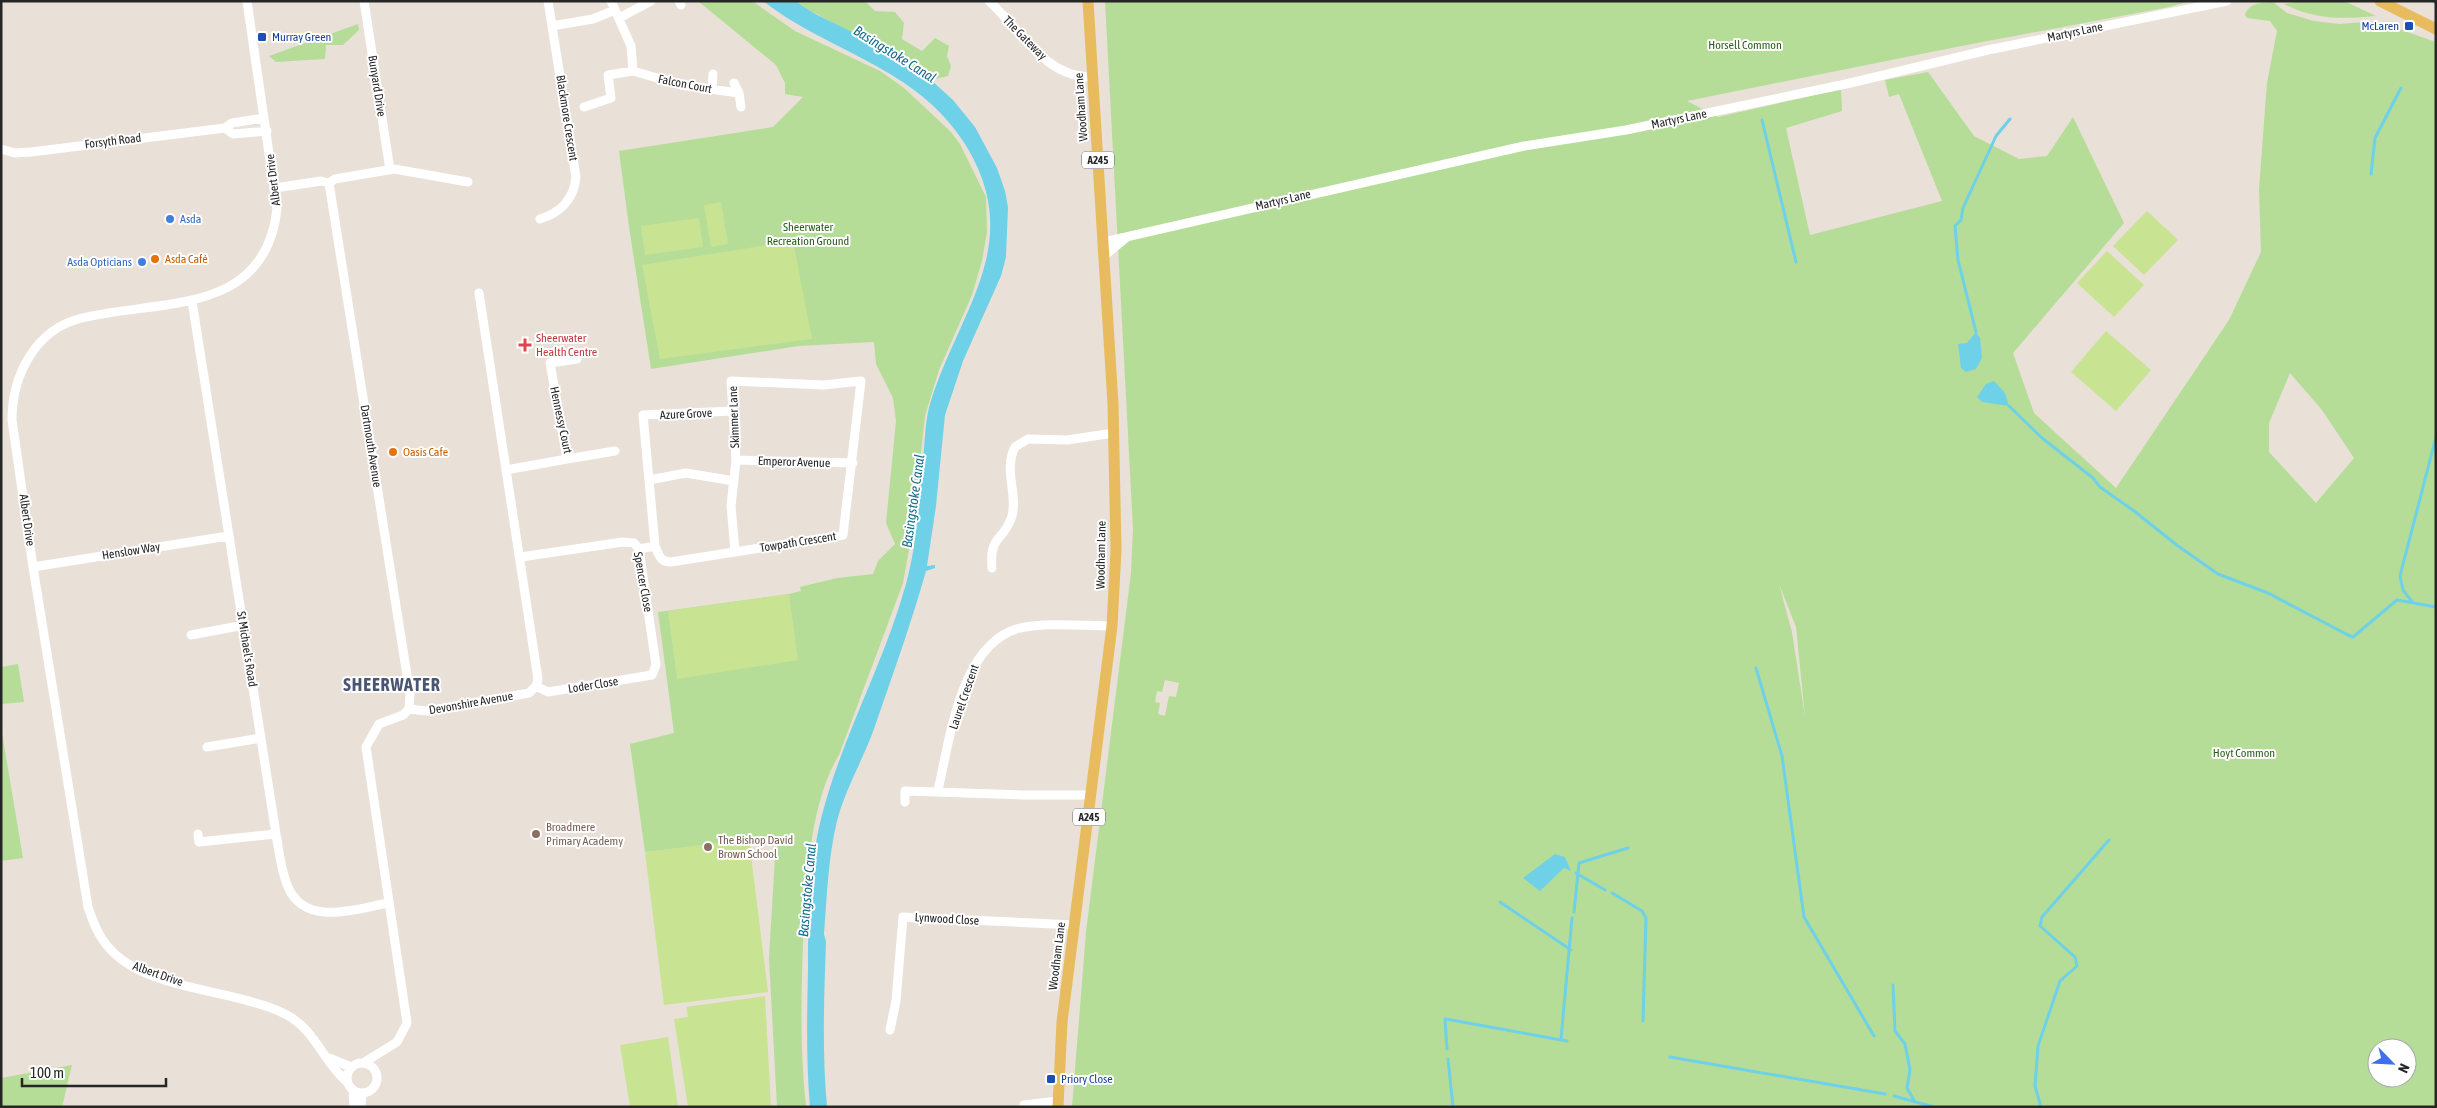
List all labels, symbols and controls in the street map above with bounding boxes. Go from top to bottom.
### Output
street label: The Gateway [1000,13,1050,63]
street label: Martyrs Lane [2046,19,2104,45]
place label: McLaren [2361,19,2399,33]
marker: McLaren [2403,20,2415,32]
water label: Basingstoke Canal [851,22,939,86]
place label: Murray Green [272,30,331,44]
marker: Murray Green [256,31,268,43]
park label: Horsell Common [1708,38,1782,52]
street label: Bunyard Drive [365,54,389,118]
street label: Falcon Court [657,72,714,96]
street label: Woodham Lane [1072,72,1090,142]
street label: Blackmore Crescent [553,74,581,163]
street label: Martyrs Lane [1650,106,1708,132]
street label: Forsyth Road [84,131,142,151]
road number: A245 [1082,152,1114,168]
street label: Albert Drive [263,153,283,207]
street label: Martyrs Lane [1254,187,1312,213]
place label: Asda [180,212,201,226]
marker: Asda [164,213,176,225]
park label: Sheerwater Recreation Ground [767,220,849,248]
place label: Asda Café [165,252,208,266]
marker: Asda Café [149,253,161,265]
place label: Asda Opticians [67,255,132,269]
marker: Asda Opticians [136,256,148,268]
place label: Sheerwater Health Centre [536,331,597,359]
marker: Sheerwater Health Centre [518,338,532,352]
street label: Hennessy Court [547,385,575,455]
street label: Skimmer Lane [726,386,742,448]
street label: Dartmouth Avenue [358,404,384,488]
street label: Azure Grove [660,406,712,422]
place label: Oasis Cafe [403,445,448,459]
marker: Oasis Cafe [387,446,399,458]
water label: Basingstoke Canal [899,453,928,549]
street label: Emperor Avenue [758,454,830,470]
street label: Albert Drive [16,493,38,547]
street label: Woodham Lane [1093,521,1109,589]
street label: Towpath Crescent [759,529,838,555]
street label: Henslow Way [101,539,161,563]
street label: Spencer Close [631,551,655,613]
street label: St Michael's Road [234,610,260,688]
street label: Laurel Crescent [946,662,982,731]
district label: SHEERWATER [343,674,441,695]
street label: Loder Close [567,674,619,696]
street label: Devonshire Avenue [428,689,514,717]
park label: Hoyt Common [2213,746,2275,760]
road number: A245 [1073,809,1105,826]
place label: Broadmere Primary Academy [546,820,623,848]
marker: Broadmere Primary Academy [530,828,542,840]
place label: The Bishop David Brown School [718,833,793,861]
marker: The Bishop David Brown School [702,841,714,853]
water label: Basingstoke Canal [795,842,819,938]
street label: Lynwood Close [914,910,980,928]
street label: Woodham Lane [1046,921,1068,991]
street label: Albert Drive [131,959,185,989]
north arrow [2367,1038,2417,1088]
scale bar [22,1056,166,1088]
text: N [2395,1061,2413,1075]
text: 100 m [30,1064,64,1081]
place label: Priory Close [1061,1072,1113,1086]
marker: Priory Close [1045,1073,1057,1085]

